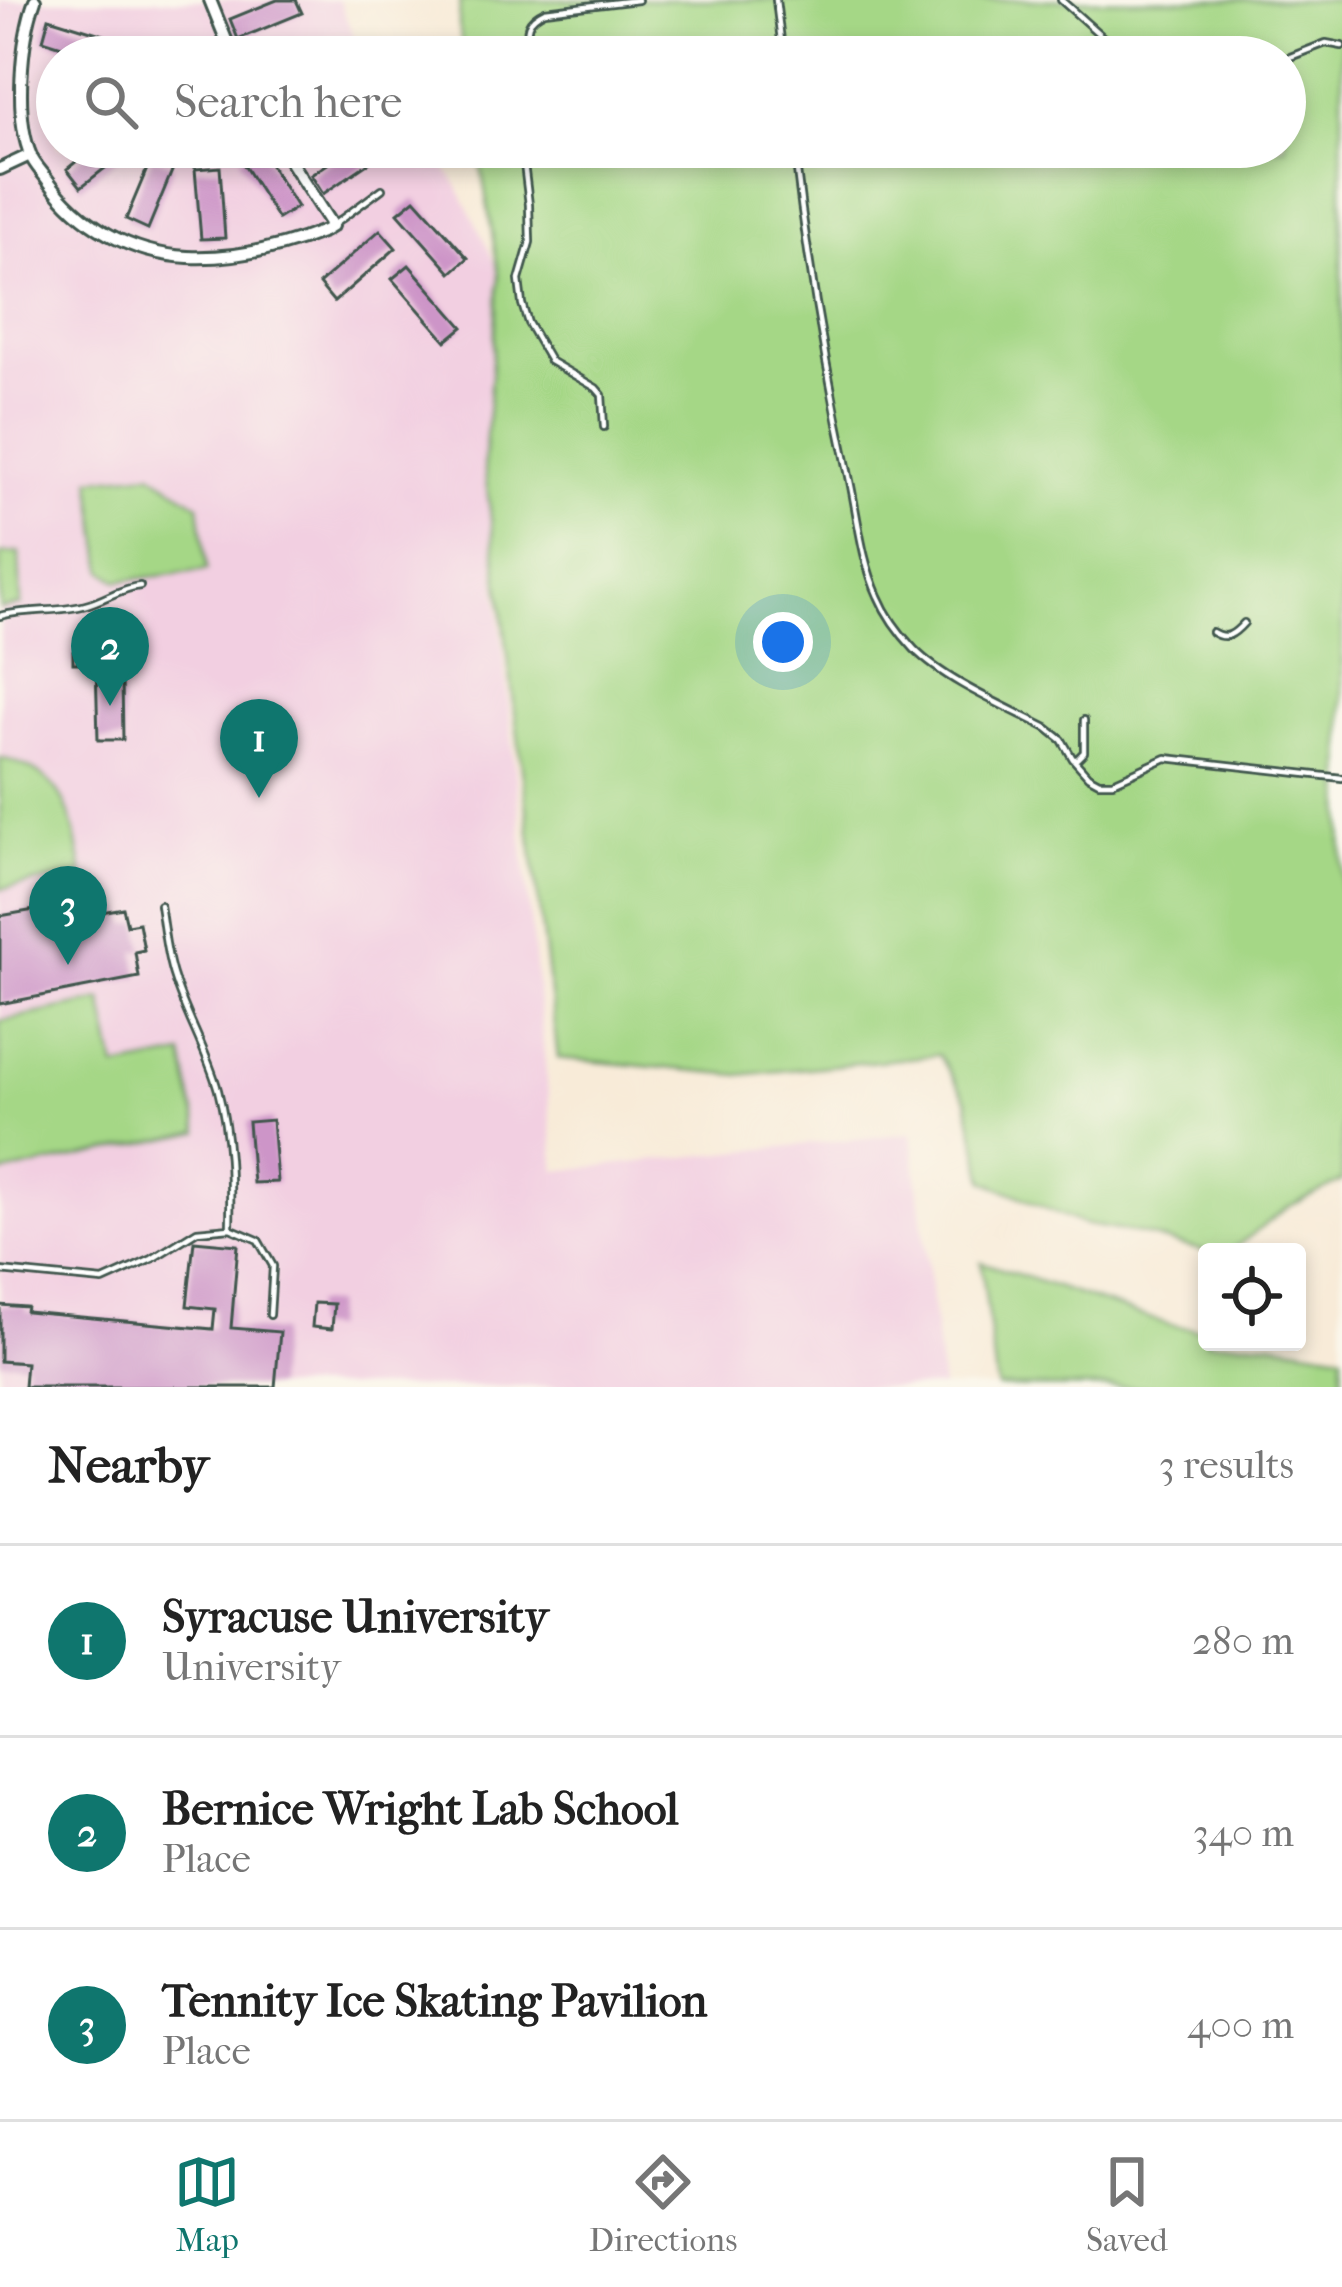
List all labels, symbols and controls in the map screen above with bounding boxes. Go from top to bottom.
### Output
search box [36,36,1306,168]
icon: search [78,69,144,135]
text: Search here [174,76,402,129]
pin: 2 [71,607,149,706]
your location [753,612,813,672]
pin: 1 [220,699,298,798]
pin: 3 [29,866,107,965]
map controls [1198,1243,1306,1351]
button: locate [1198,1243,1306,1351]
text: Nearby [48,1435,209,1495]
text: 3 results [1159,1442,1294,1488]
text: Syracuse University [162,1591,548,1644]
text: 1 [80,1618,94,1664]
text: 280 m [1192,1618,1294,1664]
text: University [162,1644,341,1690]
text: Bernice Wright Lab School [162,1783,679,1836]
text: 2 [77,1810,97,1856]
text: 340 m [1193,1810,1294,1856]
text: Place [162,1836,251,1882]
text: Tennity Ice Skating Pavilion [162,1975,707,2028]
text: 3 [79,2002,95,2048]
text: 400 m [1187,2002,1294,2048]
text: Place [162,2028,251,2074]
tab: Map [174,2149,240,2260]
tab: Directions [589,2149,737,2260]
tab: Saved [1086,2149,1168,2260]

